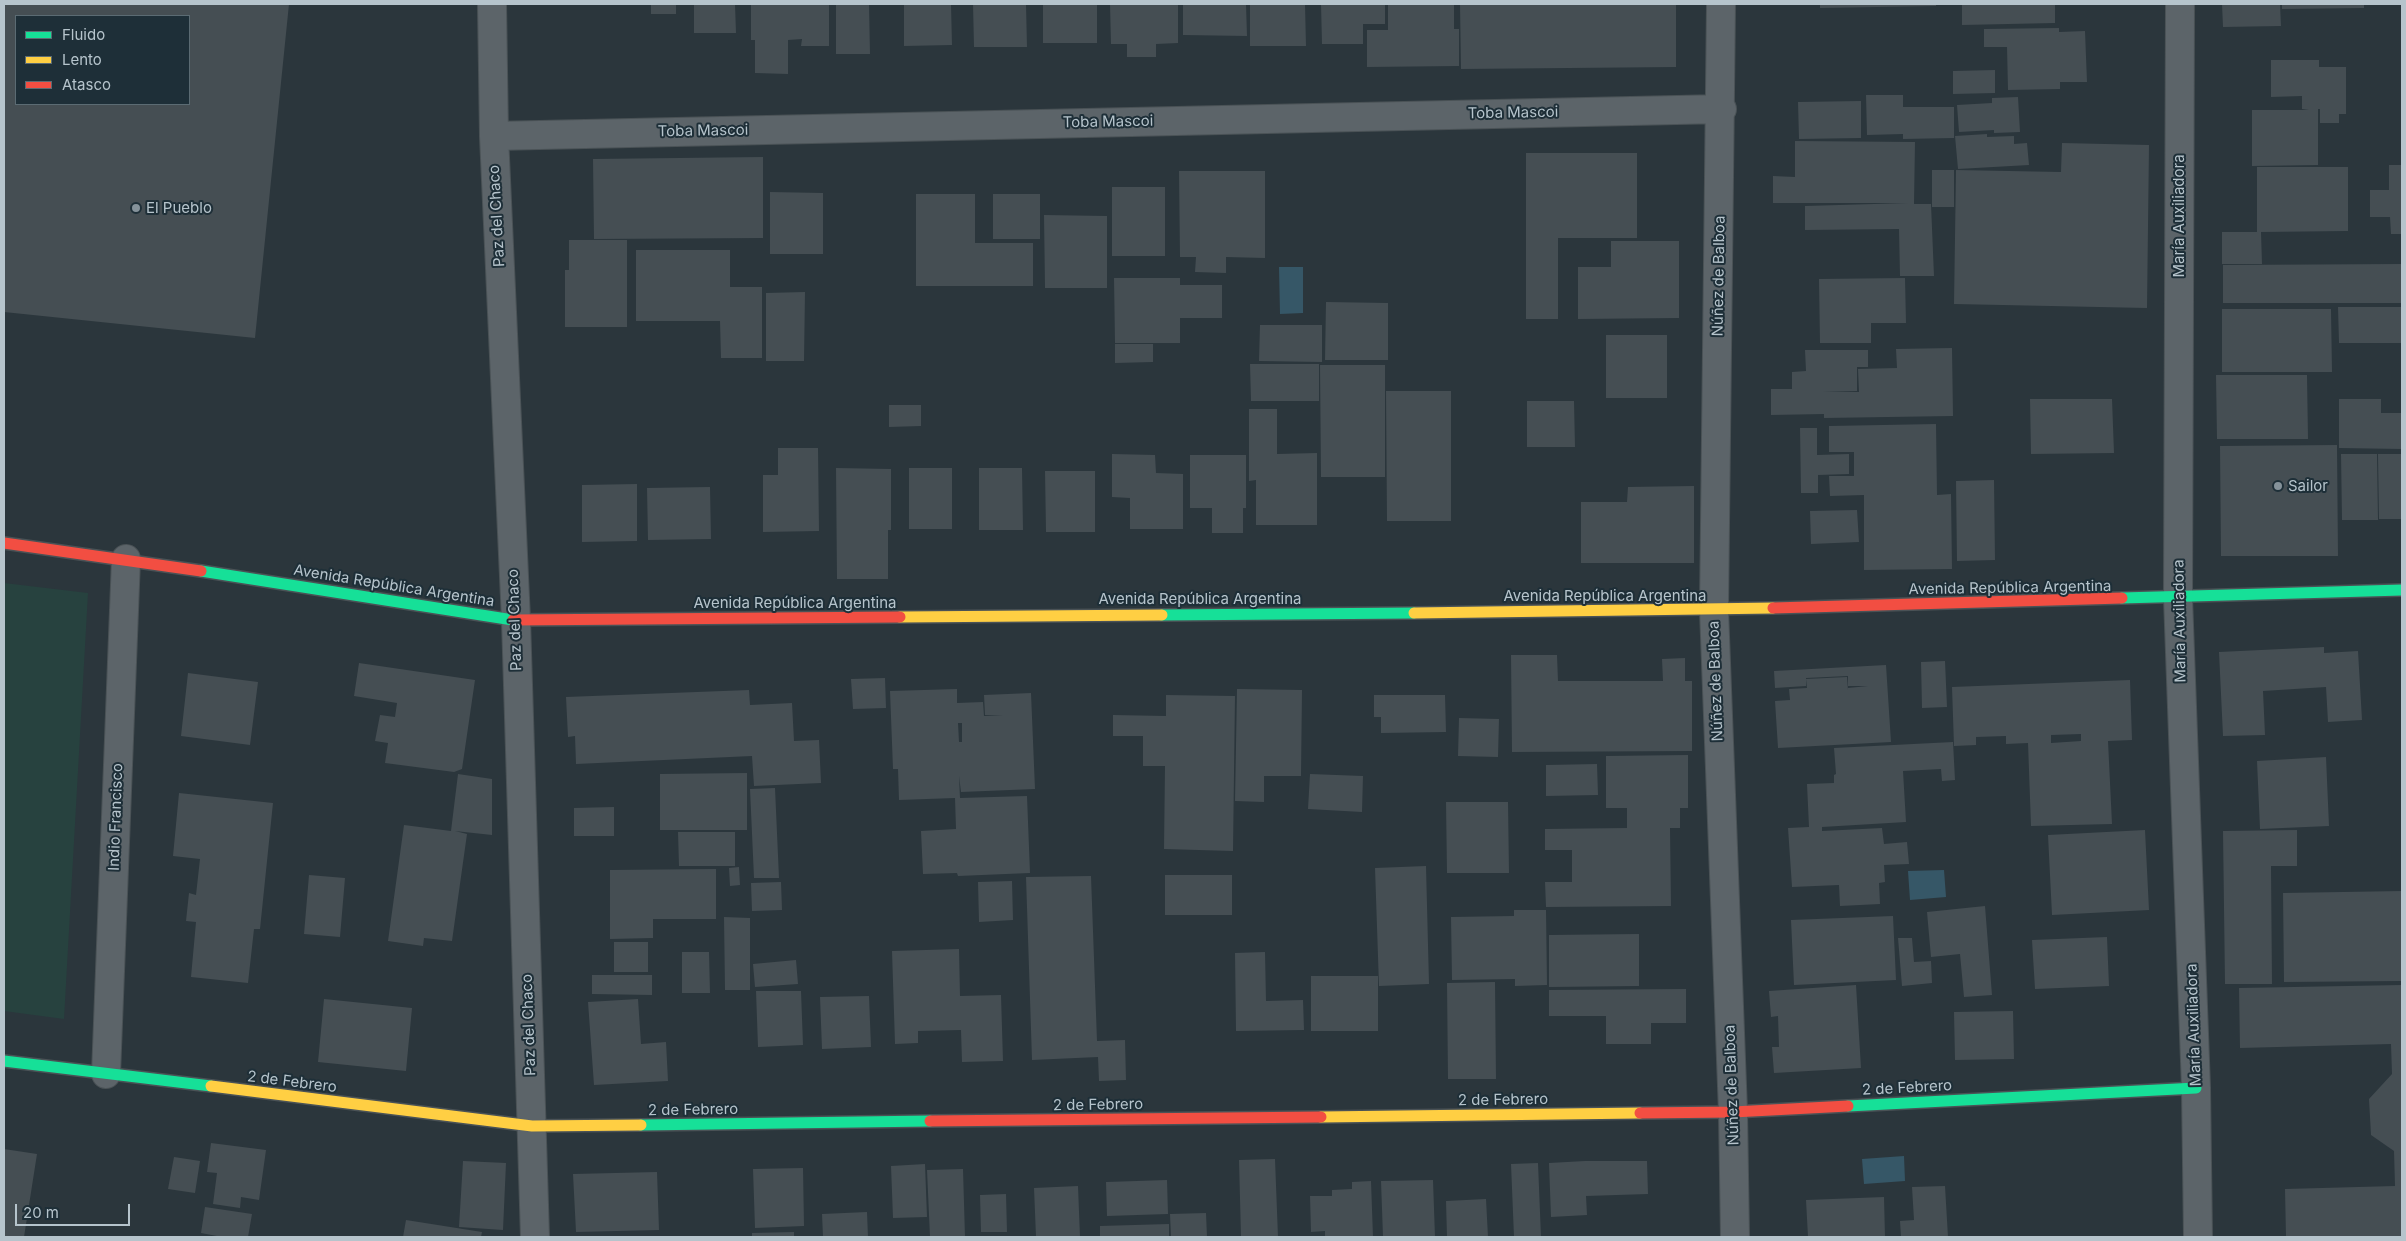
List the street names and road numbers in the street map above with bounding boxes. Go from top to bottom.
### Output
street label: Toba Mascoi [1468,103,1558,123]
street label: Toba Mascoi [1063,112,1153,132]
street label: Toba Mascoi [658,121,748,141]
street label: María Auxiliadora [2170,154,2188,278]
street label: Paz del Chaco [485,165,509,267]
street label: Núñez de Balboa [1709,215,1729,337]
street label: María Auxiliadora [2170,559,2190,683]
street label: Avenida República Argentina [292,561,496,611]
street label: Paz del Chaco [504,569,526,671]
street label: Avenida República Argentina [1908,577,2112,599]
street label: Avenida República Argentina [1504,587,1706,605]
street label: Avenida República Argentina [1099,590,1301,608]
street label: Avenida República Argentina [694,594,896,612]
street label: Núñez de Balboa [1705,620,1727,742]
street label: Indio Francisco [105,763,127,871]
street label: María Auxiliadora [2183,963,2205,1087]
street label: Paz del Chaco [518,974,540,1076]
street label: Núñez de Balboa [1721,1024,1743,1146]
street label: 2 de Febrero [246,1068,338,1096]
street label: 2 de Febrero [1861,1077,1953,1099]
street label: 2 de Febrero [1458,1090,1548,1110]
street label: 2 de Febrero [1053,1095,1143,1115]
street label: 2 de Febrero [648,1100,738,1120]

